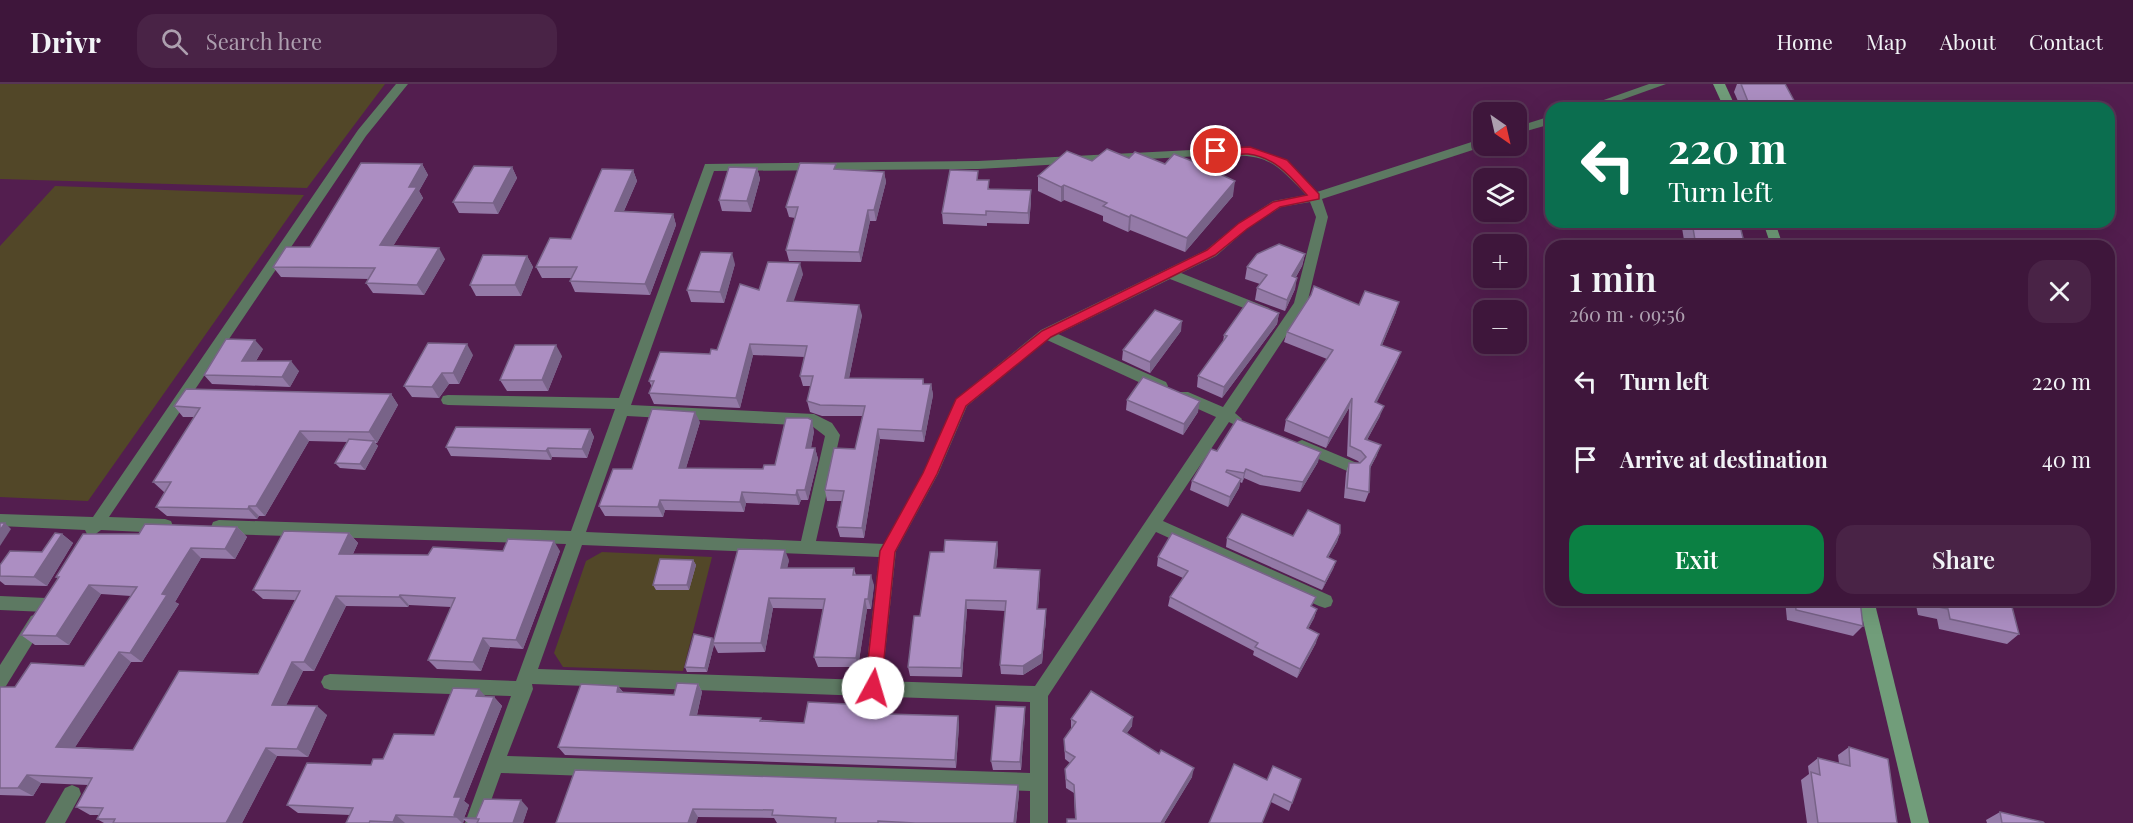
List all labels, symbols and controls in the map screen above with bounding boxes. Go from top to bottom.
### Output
search box [137,14,557,68]
text: Drivr [30,23,101,60]
icon: search [158,25,191,58]
text: Search here [206,26,322,56]
text: Home [1777,27,1833,55]
text: Map [1866,27,1907,55]
text: About [1940,27,1996,55]
text: Contact [2029,27,2103,55]
north arrow [1473,102,1527,156]
map controls [1473,102,1527,354]
text: 220 m [1668,119,1787,175]
pin [1190,125,1241,176]
icon: left [1569,126,1647,204]
icon: arrive [1199,134,1232,167]
button: layers [1473,168,1527,222]
text: Turn left [1668,173,1772,209]
button: + [1473,234,1527,288]
text: 1 min [1569,253,1657,301]
button: close [2028,260,2091,323]
button: − [1473,300,1527,354]
text: 260 m · 09:56 [1569,300,1685,327]
icon: left [1569,365,1602,398]
text: Turn left [1620,366,1709,396]
text: 220 m [2032,366,2091,396]
icon: arrive [1569,443,1602,476]
text: Arrive at destination [1620,444,1828,474]
text: 40 m [2042,444,2091,474]
button: Exit [1569,525,1824,594]
button: Share [1836,525,2091,594]
position arrow [841,656,905,720]

